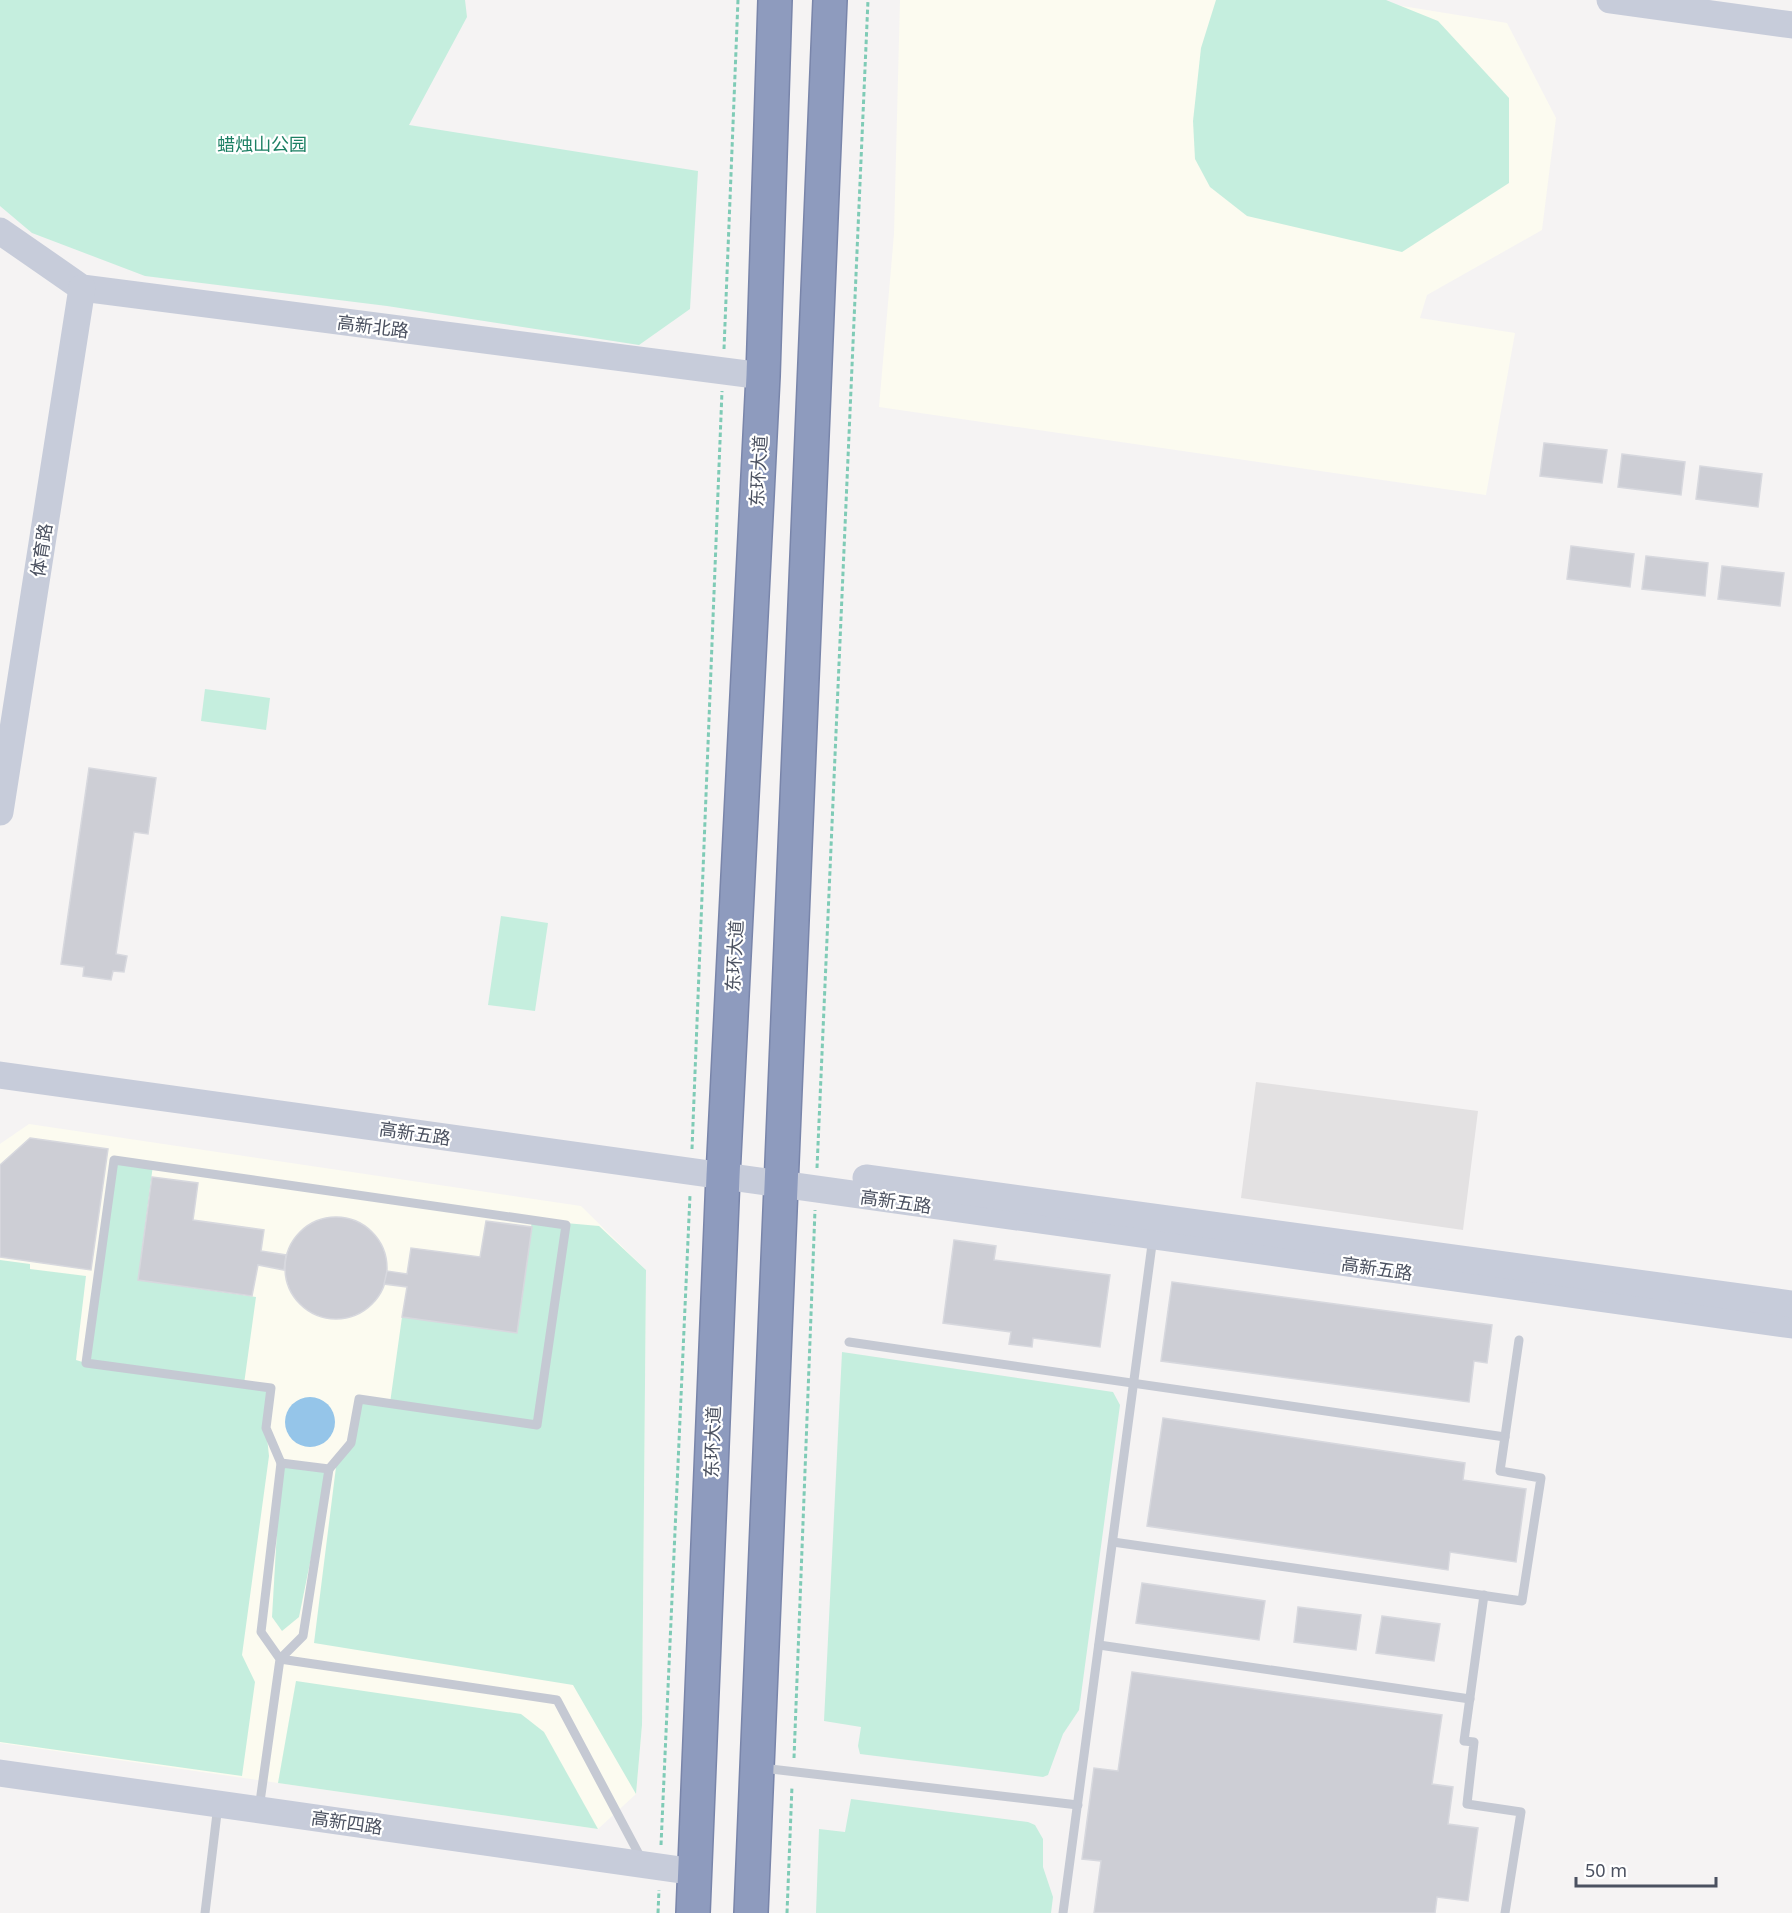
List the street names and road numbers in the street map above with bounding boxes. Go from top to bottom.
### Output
street label: 高新北路 [336,310,410,342]
street label: 东环大道 [744,434,772,508]
street label: 体育路 [25,521,57,579]
street label: 东环大道 [720,919,748,993]
street label: 高新五路 [378,1116,452,1150]
street label: 高新五路 [859,1184,933,1218]
street label: 高新五路 [1340,1251,1414,1285]
street label: 东环大道 [699,1406,725,1478]
street label: 高新四路 [310,1805,384,1839]

